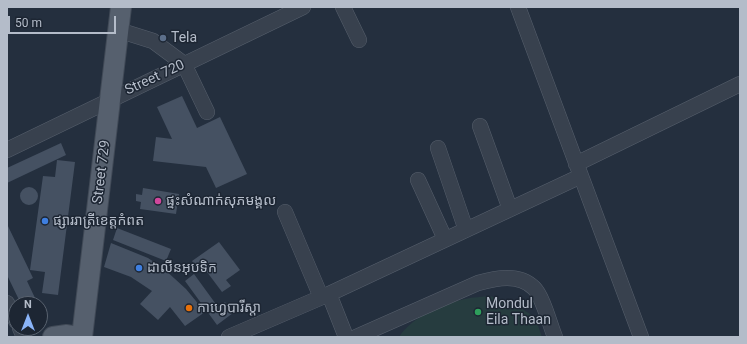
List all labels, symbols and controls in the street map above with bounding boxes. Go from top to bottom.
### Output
scale bar [10,8,118,34]
text: 50 m [15,16,42,30]
place label: Tela [171,30,197,46]
marker: Tela [158,33,168,43]
street label: Street 720 [122,57,188,99]
street label: Street 729 [90,139,114,205]
place label: ផ្ទះសំណាក់សុភមង្គល [166,193,276,209]
marker: ផ្ទះសំណាក់សុភមង្គល [153,196,163,206]
place label: ផ្សាររាត្រីខេត្តកំពត [53,213,144,229]
marker: ផ្សាររាត្រីខេត្តកំពត [40,216,50,226]
place label: ដាលីនអុបទិក [147,260,217,276]
marker: ដាលីនអុបទិក [134,263,144,273]
north arrow [8,296,48,336]
place label: Mondul Eila Thaan [486,296,551,328]
text: N [24,298,32,311]
place label: កាហ្វេបារីស្តា [197,300,261,316]
marker: កាហ្វេបារីស្តា [184,303,194,313]
marker: Mondul Eila Thaan [473,307,483,317]

